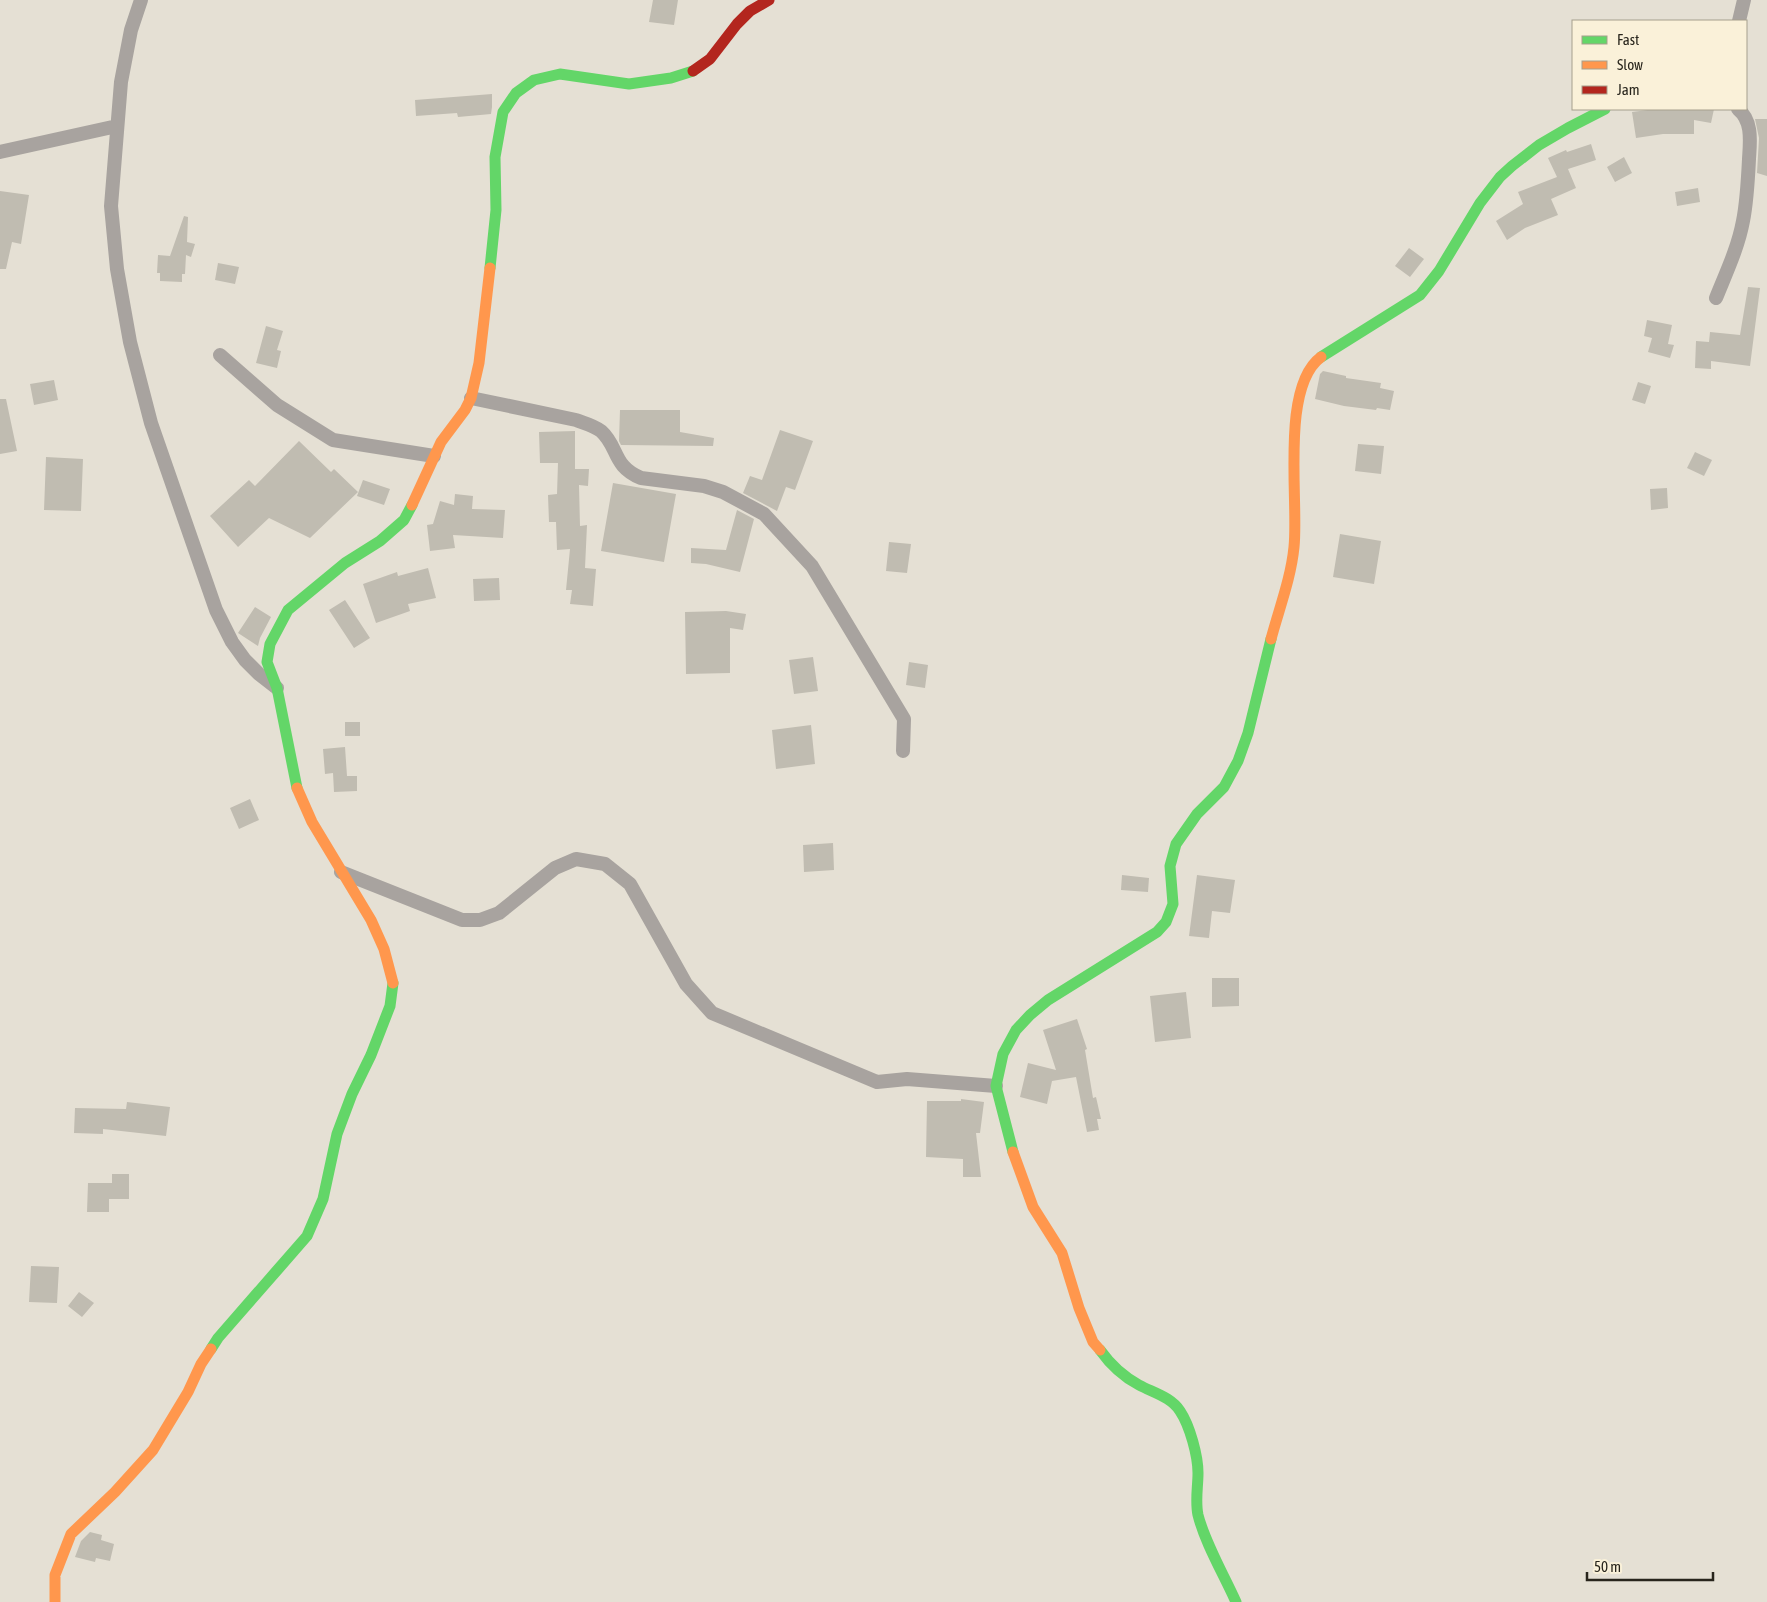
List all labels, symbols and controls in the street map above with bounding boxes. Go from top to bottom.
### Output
legend [1572,20,1747,110]
text: Fast [1617,31,1639,48]
text: Slow [1617,56,1643,73]
text: Jam [1617,81,1640,98]
scale bar [1587,1550,1713,1582]
text: 50 m [1594,1558,1621,1575]

